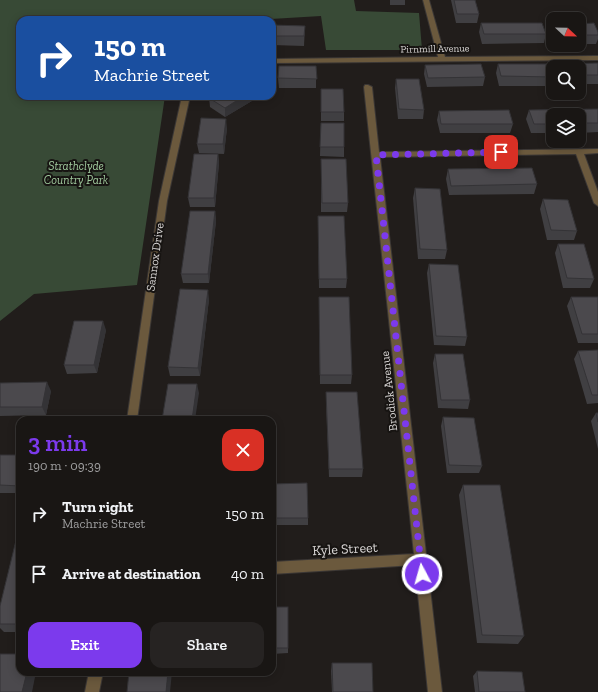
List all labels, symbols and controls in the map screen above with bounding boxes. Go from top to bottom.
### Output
north arrow [546,12,586,52]
map controls [546,12,586,148]
text: 150 m [94,30,166,63]
icon: right [28,32,80,84]
street label: Pirnmill Avenue [400,42,470,56]
button: search [546,60,586,100]
text: Machrie Street [94,64,209,86]
button: layers [546,108,586,148]
pin [484,135,518,169]
icon: arrive [490,141,512,163]
park label: Strathclyde Country Park [44,159,109,187]
street label: Sannox Drive [143,222,167,292]
street label: Brodick Avenue [378,350,400,432]
text: 3 min [28,428,87,457]
button: close [222,429,264,471]
text: 190 m · 09:39 [28,458,101,473]
text: Turn right [62,498,133,516]
icon: right [28,503,50,525]
text: 150 m [226,505,264,523]
text: Machrie Street [62,516,145,531]
street label: Kyle Street [312,539,379,559]
position arrow [401,553,443,595]
icon: arrive [28,563,50,585]
text: Arrive at destination [62,565,201,583]
text: 40 m [231,565,264,583]
button: Exit [28,622,142,668]
button: Share [150,622,264,668]

